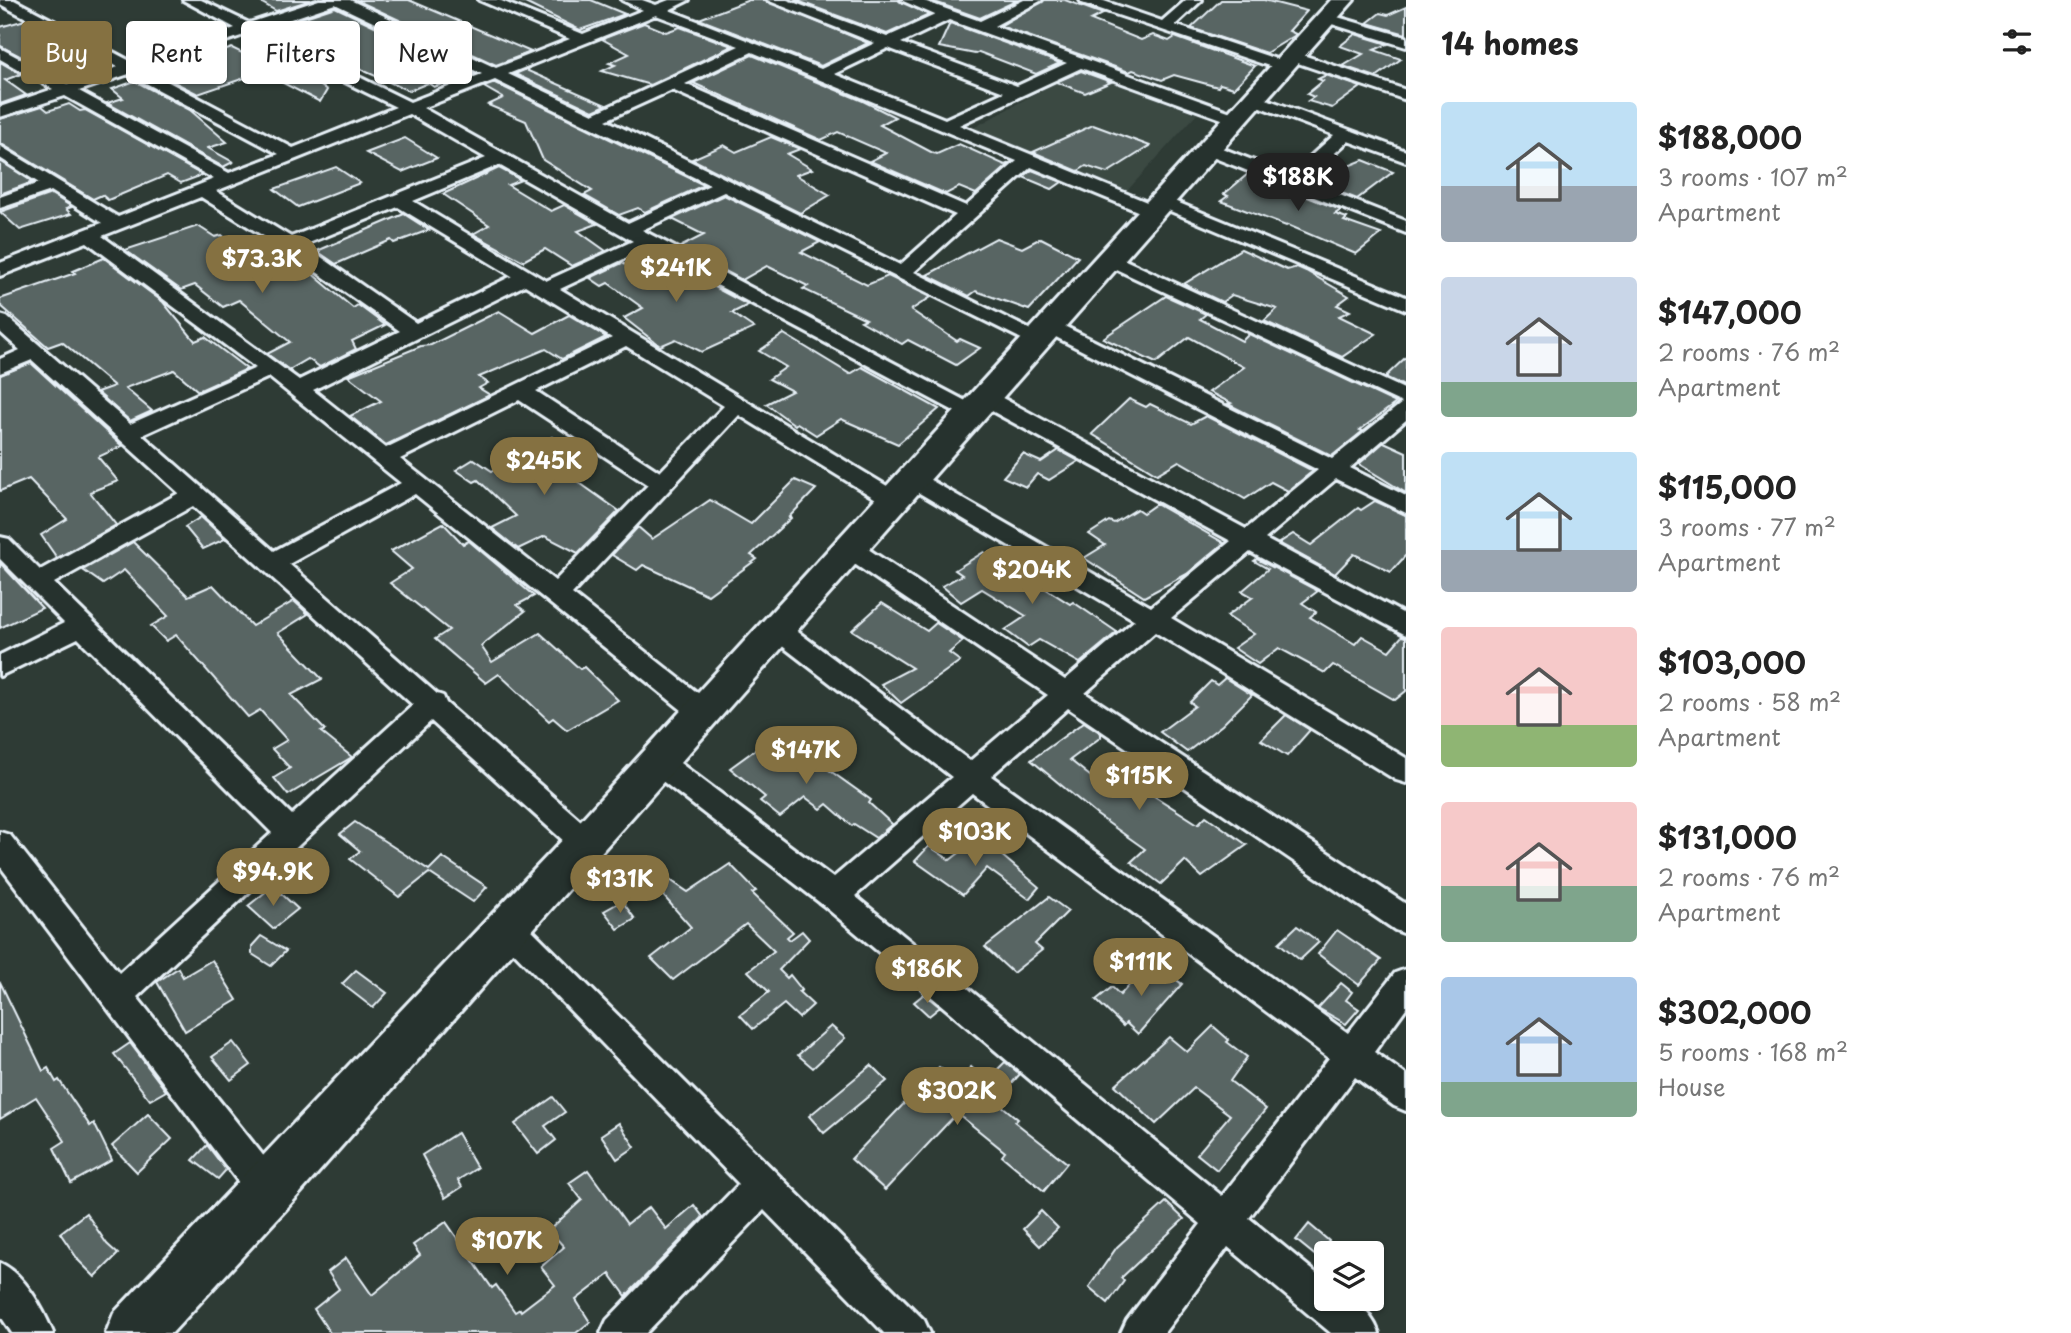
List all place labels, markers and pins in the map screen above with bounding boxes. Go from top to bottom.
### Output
pin: $188K [1249,154,1347,213]
pin: $73.3K [205,236,319,295]
pin: $241K [627,244,725,304]
pin: $245K [495,438,593,497]
pin: $204K [983,546,1081,606]
pin: $147K [757,726,855,786]
pin: $115K [1090,752,1188,812]
pin: $103K [926,808,1024,868]
pin: $94.9K [216,848,330,908]
pin: $131K [571,856,669,915]
pin: $111K [1092,939,1190,998]
pin: $186K [878,946,976,1005]
pin: $302K [908,1068,1006,1127]
pin: $107K [458,1218,556,1277]

